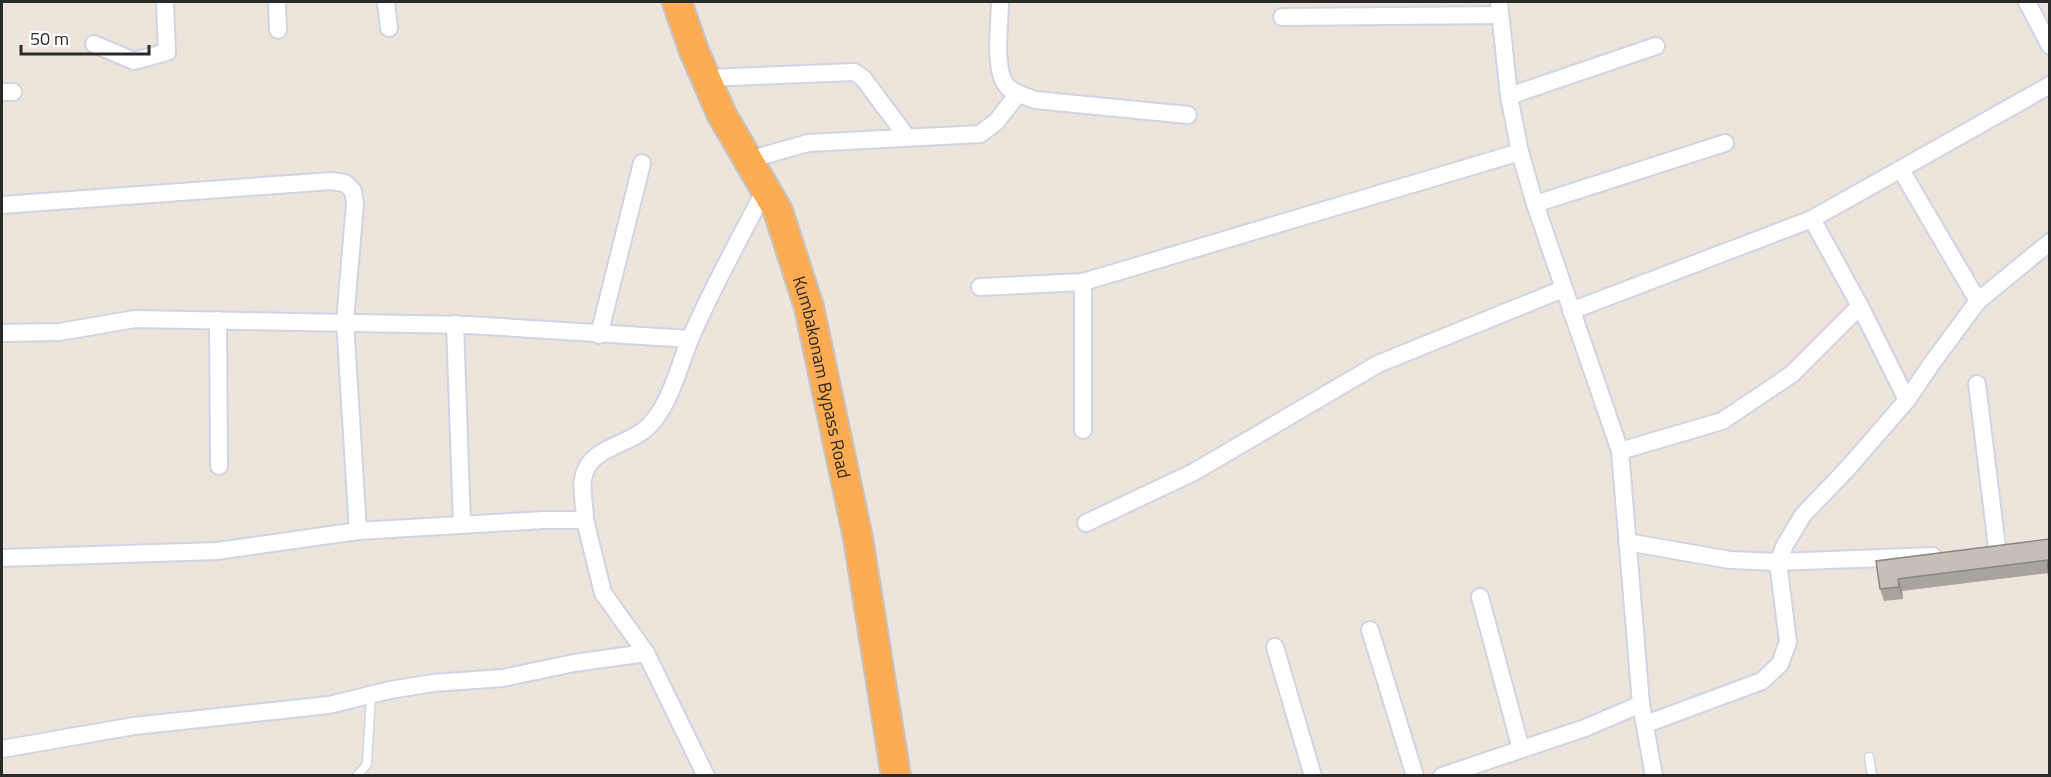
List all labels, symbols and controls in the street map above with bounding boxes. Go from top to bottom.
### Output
scale bar [21,18,148,56]
text: 50 m [30,25,69,52]
street label: Kumbakonam Bypass Road [786,272,858,481]

